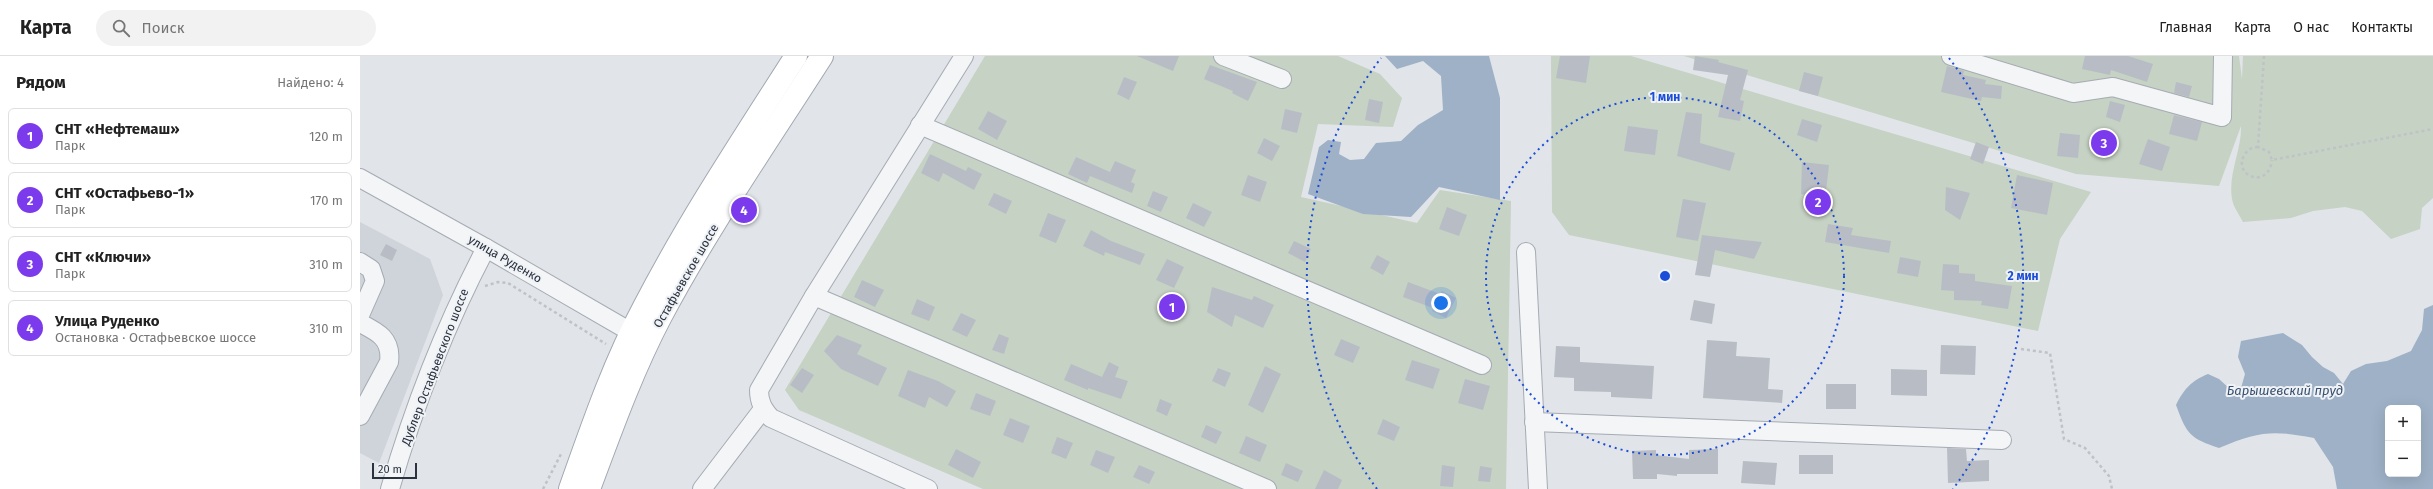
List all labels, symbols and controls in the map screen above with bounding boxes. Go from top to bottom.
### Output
search box [96,10,376,46]
text: Карта [20,16,72,39]
icon: search [110,17,132,39]
text: Поиск [142,19,184,37]
text: Главная [2159,19,2212,36]
text: Карта [2234,19,2271,36]
text: О нас [2293,19,2329,36]
text: Контакты [2351,19,2413,36]
text: Рядом [16,72,66,93]
text: Найдено: 4 [277,75,344,90]
text: 1 мин [1650,90,1680,104]
text: СНТ «Нефтемаш» [55,120,180,138]
pin: 3 [2091,128,2117,158]
text: 1 [27,129,33,144]
text: 120 m [309,129,343,144]
text: Парк [55,138,85,153]
text: СНТ «Остафьево-1» [55,184,194,202]
pin: 2 [1805,187,1831,217]
text: 2 [27,193,33,208]
text: 170 m [310,193,343,208]
pin: 4 [731,195,757,225]
text: Парк [55,202,85,217]
street label: Остафьевское шоссе [651,222,721,330]
street label: улица Руденко [466,232,544,286]
text: СНТ «Ключи» [55,248,151,266]
text: 3 [27,257,33,272]
text: 310 m [309,257,343,272]
text: Парк [55,266,85,281]
centre of rings [1658,269,1672,283]
text: 2 мин [2007,269,2039,283]
street label: Дублер Остафьевского шоссе [398,287,471,448]
pin: 1 [1159,292,1185,322]
your location [1431,293,1451,313]
text: Улица Руденко [55,312,160,330]
text: 4 [26,321,34,336]
text: 310 m [309,321,343,336]
text: Остановка · Остафьевское шоссе [55,330,256,345]
water label: Барышевский пруд [2227,383,2343,398]
map controls [2385,405,2421,477]
button: + [2385,405,2421,441]
button: − [2385,441,2421,477]
scale bar [372,461,417,480]
text: 20 m [378,463,402,476]

